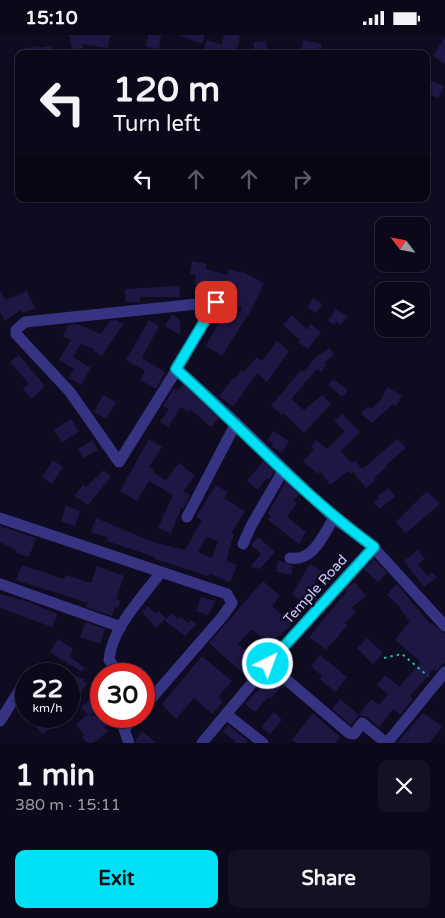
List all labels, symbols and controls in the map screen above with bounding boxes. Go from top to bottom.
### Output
text: 15:10 [25,7,78,29]
text: 120 m [113,69,220,111]
icon: left [30,70,95,135]
text: Turn left [113,111,201,137]
icon: left [129,165,157,193]
icon: ahead [182,165,210,193]
icon: ahead [235,165,263,193]
icon: right [288,165,316,193]
north arrow [375,217,430,273]
map controls [375,217,430,337]
pin [195,281,237,323]
button: layers [375,282,430,337]
icon: arrive [202,288,230,316]
street label: Temple Road [280,551,351,628]
position arrow [241,637,293,689]
speed limit sign: 30 [90,663,155,728]
text: 22 [32,674,63,704]
text: km/h [32,701,63,715]
text: 1 min [15,757,95,794]
button: close [378,760,430,812]
text: 380 m · 15:11 [15,795,121,815]
button: Exit [15,850,218,908]
button: Share [228,850,430,908]

